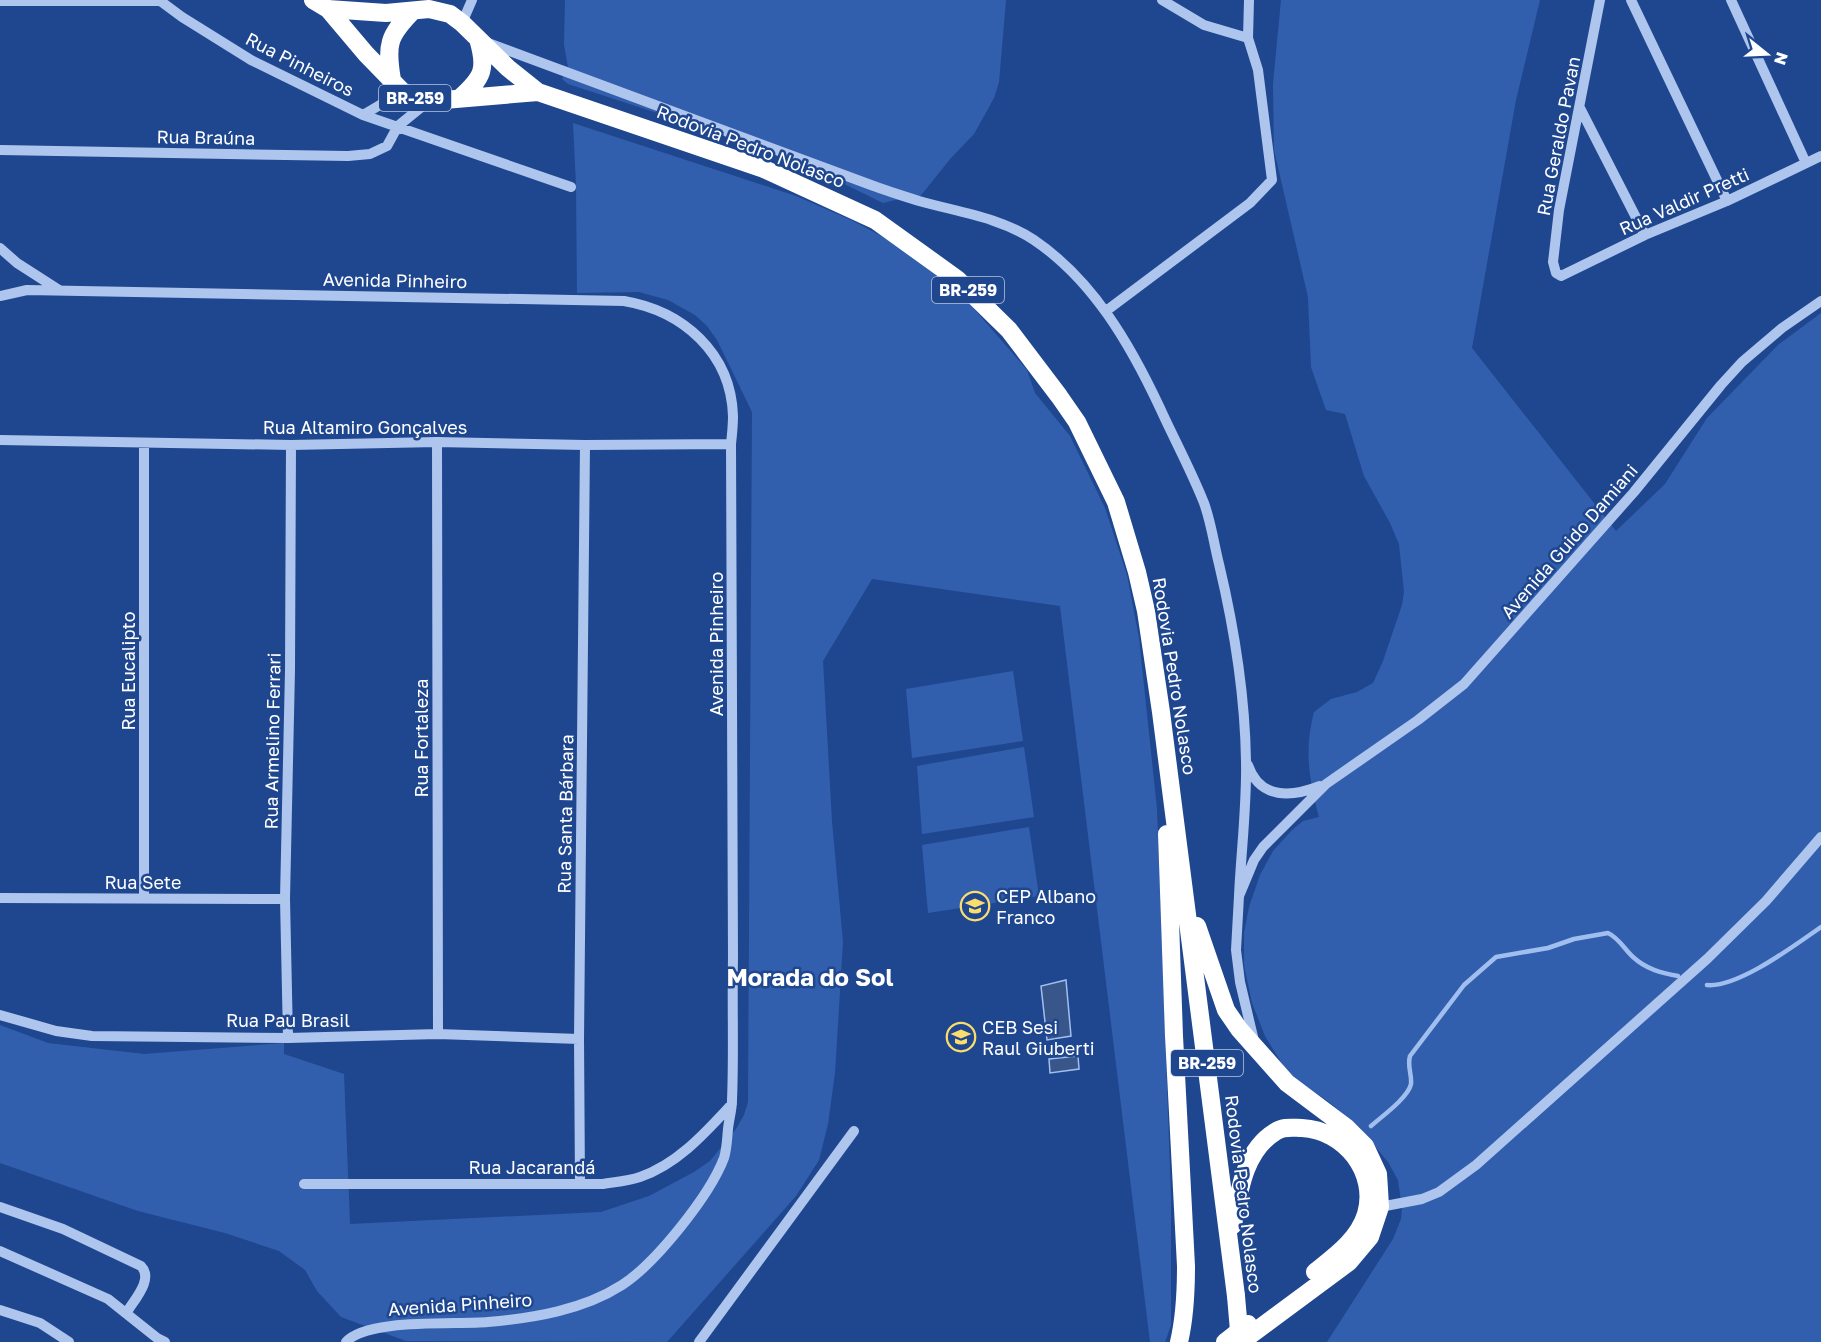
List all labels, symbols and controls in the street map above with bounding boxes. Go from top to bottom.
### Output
north arrow [1737,24,1797,84]
street label: Rua Pinheiros [242,27,358,101]
text: N [1770,50,1793,68]
street label: Rua Geraldo Pavan [1532,55,1584,217]
road number: BR-259 [379,85,451,111]
street label: Rodovia Pedro Nolasco [654,100,848,192]
street label: Rua Braúna [156,125,256,149]
street label: Rua Valdir Pretti [1616,163,1752,239]
street label: Avenida Pinheiro [323,268,467,292]
road number: BR-259 [932,277,1004,303]
street label: Rua Altamiro Gonçalves [263,416,467,438]
street label: Avenida Guido Damiani [1496,459,1642,623]
street label: Avenida Pinheiro [705,572,727,716]
street label: Rodovia Pedro Nolasco [1149,576,1201,776]
street label: Rua Eucalipto [117,612,139,730]
street label: Rua Armelino Ferrari [259,652,285,830]
street label: Rua Fortaleza [410,679,432,797]
street label: Rua Santa Bárbara [553,734,577,894]
street label: Rua Sete [104,871,182,893]
place label: CEP Albano Franco [996,885,1096,928]
school or university icon: CEP Albano Franco [959,890,991,922]
district label: Morada do Sol [726,962,894,991]
street label: Rua Pau Brasil [226,1009,350,1031]
place label: CEB Sesi Raul Giuberti [982,1016,1095,1059]
school or university icon: CEB Sesi Raul Giuberti [945,1021,977,1053]
road number: BR-259 [1171,1050,1243,1076]
street label: Rodovia Pedro Nolasco [1221,1094,1267,1294]
street label: Rua Jacarandá [469,1156,595,1178]
street label: Avenida Pinheiro [387,1288,533,1320]

